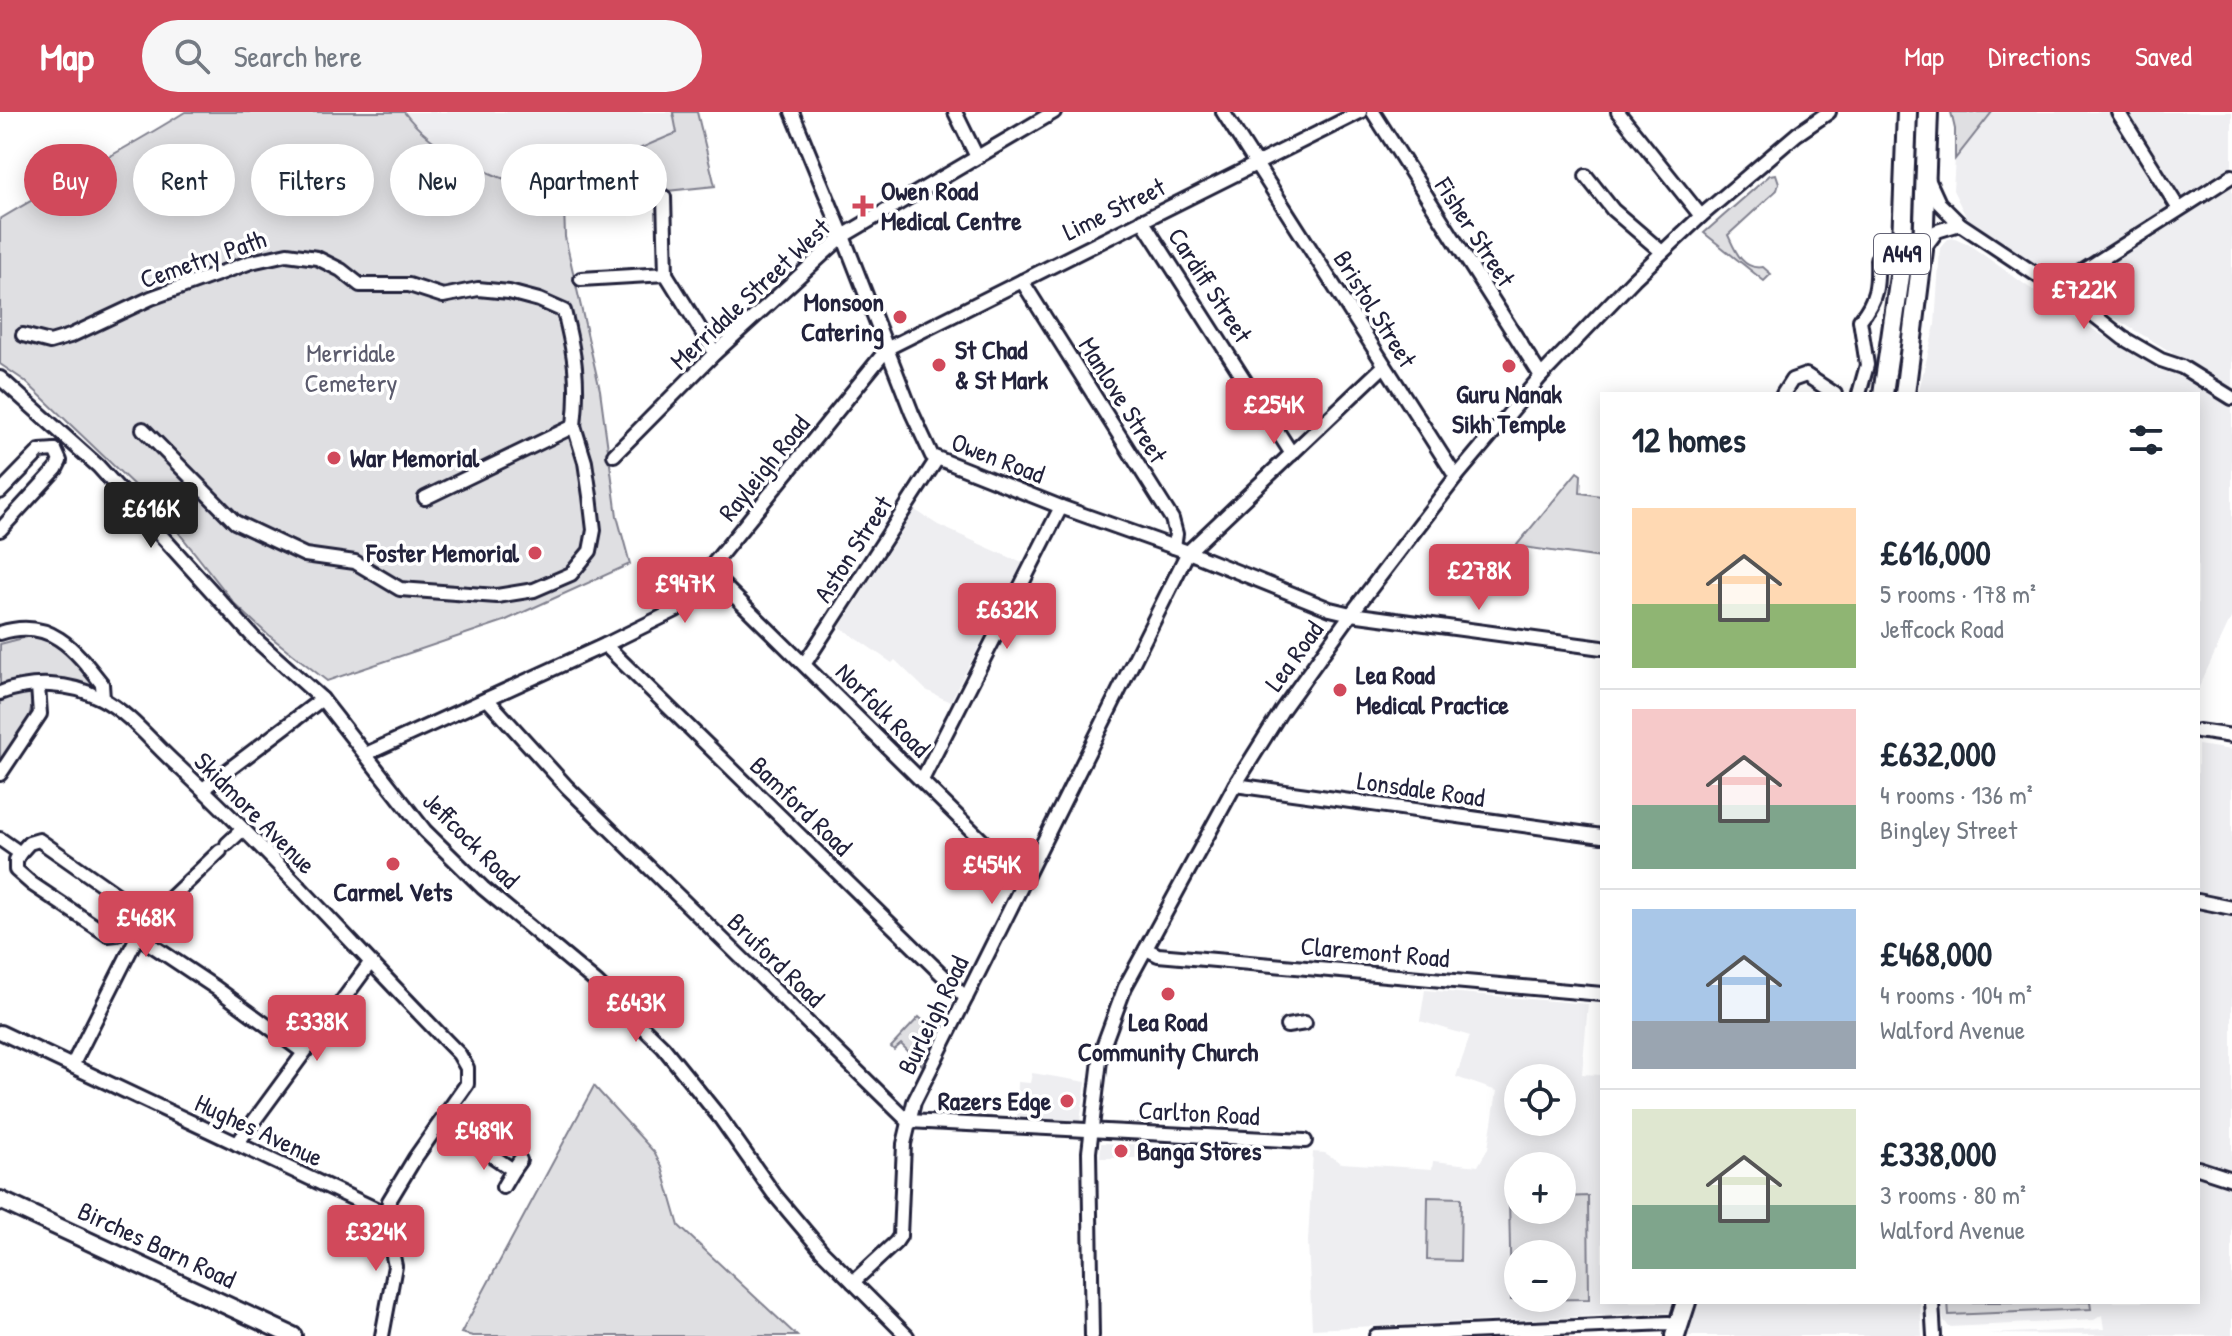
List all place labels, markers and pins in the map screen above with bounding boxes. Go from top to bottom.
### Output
place label: Owen Road Medical Centre [881,173,1022,238]
marker: Owen Road Medical Centre [852,195,874,217]
pin: £722K [2028,263,2140,331]
place label: Monsoon Catering [801,284,884,350]
marker: Monsoon Catering [891,308,909,326]
place label: St Chad & St Mark [955,332,1048,397]
marker: St Chad & St Mark [930,356,948,374]
marker: Guru Nanak Sikh Temple [1500,357,1518,375]
place label: Guru Nanak Sikh Temple [1452,376,1567,442]
pin: £254K [1218,378,1330,446]
place label: War Memorial [350,440,480,475]
marker: War Memorial [325,449,343,467]
pin: £616K [95,482,207,550]
place label: Foster Memorial [366,535,520,570]
marker: Foster Memorial [526,544,544,562]
pin: £278K [1423,544,1535,612]
pin: £947K [629,557,741,625]
pin: £632K [951,583,1063,651]
place label: Lea Road Medical Practice [1356,657,1510,722]
marker: Lea Road Medical Practice [1331,681,1349,699]
pin: £454K [936,838,1048,906]
marker: Carmel Vets [384,855,402,873]
place label: Carmel Vets [333,874,453,909]
pin: £468K [90,891,202,959]
pin: £643K [580,976,692,1044]
marker: Lea Road Community Church [1159,985,1177,1003]
pin: £338K [261,995,373,1063]
place label: Lea Road Community Church [1078,1004,1258,1070]
place label: Razers Edge [938,1083,1052,1119]
marker: Razers Edge [1058,1092,1076,1110]
pin: £489K [428,1104,540,1172]
place label: Banga Stores [1137,1133,1262,1169]
marker: Banga Stores [1112,1142,1130,1160]
pin: £324K [320,1205,432,1273]

